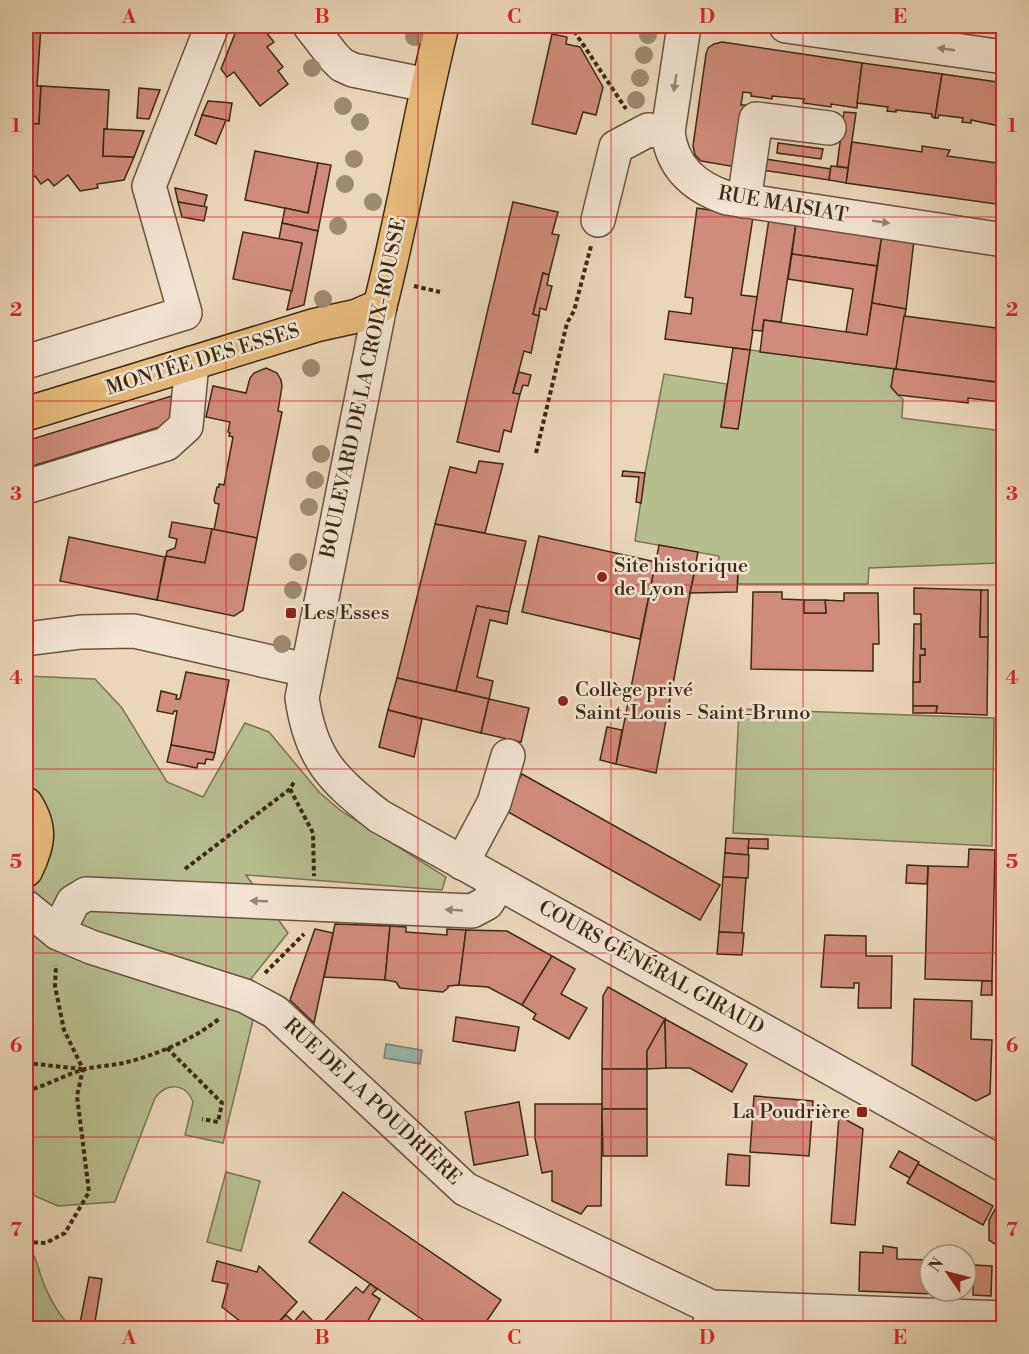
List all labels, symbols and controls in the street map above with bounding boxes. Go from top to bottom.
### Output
text: A [121,5,137,30]
text: B [314,5,330,30]
text: C [507,5,521,30]
text: D [699,5,715,30]
text: E [893,5,907,30]
one-way arrow [936,44,955,53]
one-way arrow [671,74,680,93]
text: 1 [11,114,21,139]
text: 1 [1007,114,1017,139]
street label: RUE MAISIAT [716,181,850,229]
street label: BOULEVARD DE LA CROIX-ROUSSE [315,216,412,561]
one-way arrow [871,217,890,226]
text: 2 [10,298,22,323]
text: 2 [1006,298,1018,323]
street label: MONTÉE DES ESSES [103,318,303,401]
text: 3 [10,482,22,507]
text: 3 [1006,482,1018,507]
place label: Site historique de Lyon [614,554,748,602]
marker: Site historique de Lyon [595,570,609,584]
place label: Les Esses [303,601,389,626]
marker: Les Esses [284,606,298,620]
text: 4 [9,666,23,691]
text: 4 [1005,666,1019,691]
place label: Collège privé Saint-Louis - Saint-Bruno [575,678,810,726]
marker: Collège privé Saint-Louis - Saint-Bruno [556,694,570,708]
text: 5 [10,850,22,875]
text: 5 [1006,850,1018,875]
street label: COURS GÉNÉRAL GIRAUD [534,895,769,1041]
one-way arrow [250,896,269,905]
one-way arrow [445,906,464,915]
street label: RUE DE LA POUDRIÈRE [278,1012,467,1191]
text: 6 [10,1034,23,1059]
text: 6 [1006,1034,1019,1059]
place label: La Poudrière [732,1100,850,1125]
marker: La Poudrière [855,1105,869,1119]
text: 7 [10,1218,22,1243]
text: 7 [1006,1218,1018,1243]
north arrow [918,1243,978,1303]
text: N [925,1254,949,1276]
text: A [121,1326,137,1351]
text: B [314,1326,330,1351]
text: C [507,1326,521,1351]
text: D [699,1326,715,1351]
text: E [893,1326,907,1351]

